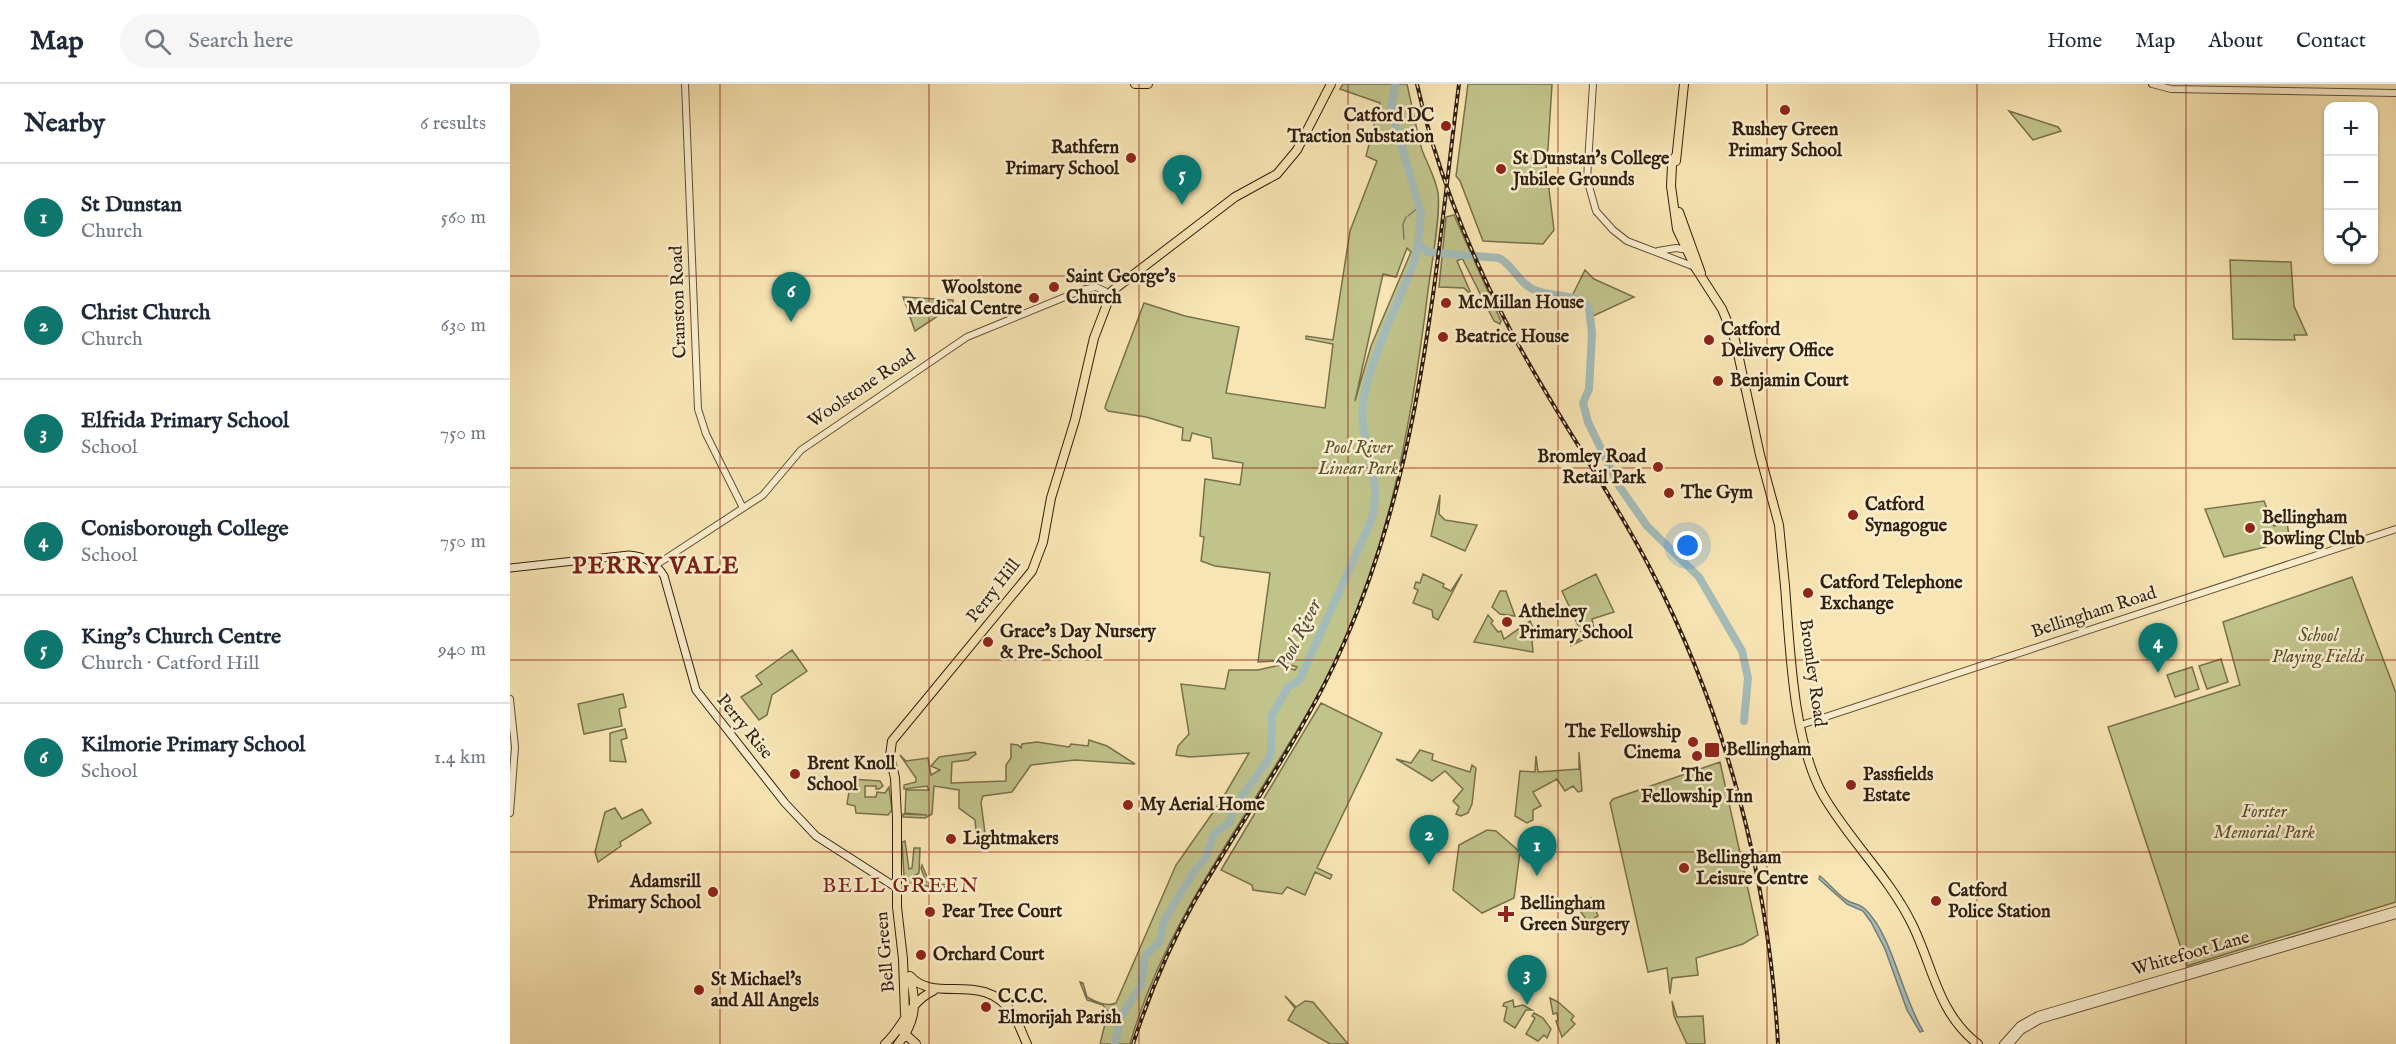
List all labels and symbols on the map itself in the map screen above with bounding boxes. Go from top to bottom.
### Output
marker: Rushey Green Primary School [1778,103,1792,117]
place label: Catford DC Traction Substation [1286,105,1434,149]
marker: Catford DC Traction Substation [1439,119,1453,133]
place label: Rushey Green Primary School [1728,119,1843,163]
place label: Rathfern Primary School [1005,137,1120,181]
place label: St Dunstan's College Jubilee Grounds [1511,148,1670,192]
marker: Rathfern Primary School [1124,151,1138,165]
pin: 5 [1162,156,1202,205]
marker: St Dunstan's College Jubilee Grounds [1494,162,1508,176]
street label: Cranston Road [666,245,692,359]
place label: Saint George's Church [1066,266,1176,310]
pin: 6 [772,272,810,322]
place label: Woolstone Medical Centre [907,277,1023,321]
marker: Saint George's Church [1047,280,1061,294]
marker: Woolstone Medical Centre [1027,291,1041,305]
place label: McMillan House [1458,292,1585,315]
marker: McMillan House [1439,296,1453,310]
place label: Catford Delivery Office [1721,319,1835,363]
place label: Beatrice House [1455,326,1570,349]
marker: Beatrice House [1436,330,1450,344]
marker: Catford Delivery Office [1702,333,1716,347]
street label: Woolstone Road [804,344,921,433]
place label: Benjamin Court [1730,370,1849,393]
marker: Benjamin Court [1711,374,1725,388]
park label: Pool River Linear Park [1317,437,1398,481]
place label: Bromley Road Retail Park [1537,446,1647,490]
marker: Bromley Road Retail Park [1651,460,1665,474]
place label: The Gym [1680,482,1753,505]
marker: The Gym [1662,486,1676,500]
place label: Catford Synagogue [1865,494,1948,538]
place label: Bellingham Bowling Club [2262,507,2365,551]
marker: Catford Synagogue [1846,508,1860,522]
marker: Bellingham Bowling Club [2243,521,2257,535]
your location [1673,531,1702,560]
district label: PERRY VALE [572,551,740,582]
street label: Perry Hill [962,554,1026,627]
place label: Catford Telephone Exchange [1820,572,1963,616]
street label: Bellingham Road [2029,582,2160,644]
marker: Catford Telephone Exchange [1801,586,1815,600]
water label: Pool River [1271,594,1328,675]
place label: Athelney Primary School [1518,601,1634,645]
marker: Athelney Primary School [1500,615,1514,629]
street label: Bromley Road [1793,618,1831,729]
place label: Grace’s Day Nursery & Pre-School [1000,621,1157,665]
pin: 4 [2138,624,2178,673]
park label: School Playing Fields [2272,625,2365,669]
marker: Grace’s Day Nursery & Pre-School [981,635,995,649]
street label: Perry Rise [711,690,777,764]
place label: The Fellowship Cinema [1564,721,1682,765]
marker: The Fellowship Cinema [1686,735,1700,749]
place label: Bellingham [1726,739,1812,762]
marker: Bellingham [1703,741,1721,759]
marker: The Fellowship Inn [1690,749,1704,763]
place label: Brent Knoll School [807,753,897,797]
place label: Passfields Estate [1863,764,1934,808]
place label: The Fellowship Inn [1641,765,1753,809]
marker: Brent Knoll School [788,767,802,781]
marker: Passfields Estate [1844,778,1858,792]
place label: My Aerial Home [1140,794,1265,817]
marker: My Aerial Home [1121,798,1135,812]
park label: Forster Memorial Park [2213,801,2315,845]
pin: 2 [1410,816,1448,865]
pin: 1 [1518,826,1556,876]
place label: Lightmakers [963,828,1059,851]
marker: Lightmakers [944,832,958,846]
place label: Bellingham Leisure Centre [1696,847,1809,891]
marker: Bellingham Leisure Centre [1677,861,1691,875]
place label: Adamsrill Primary School [587,871,702,915]
district label: BELL GREEN [822,873,980,900]
place label: Catford Police Station [1948,880,2051,924]
marker: Adamsrill Primary School [706,885,720,899]
place label: Bellingham Green Surgery [1520,893,1631,937]
marker: Catford Police Station [1929,894,1943,908]
place label: Pear Tree Court [942,901,1063,924]
marker: Pear Tree Court [923,905,937,919]
marker: Bellingham Green Surgery [1497,905,1515,923]
street label: Bell Green [871,910,901,993]
street label: Whitefoot Lane [2130,926,2252,982]
place label: Orchard Court [933,944,1045,967]
marker: Orchard Court [914,948,928,962]
pin: 3 [1508,956,1546,1005]
place label: St Michael's and All Angels [711,969,820,1013]
marker: St Michael's and All Angels [692,983,706,997]
place label: C.C.C. Elmorijah Parish [998,986,1122,1030]
marker: C.C.C. Elmorijah Parish [979,1000,993,1014]

